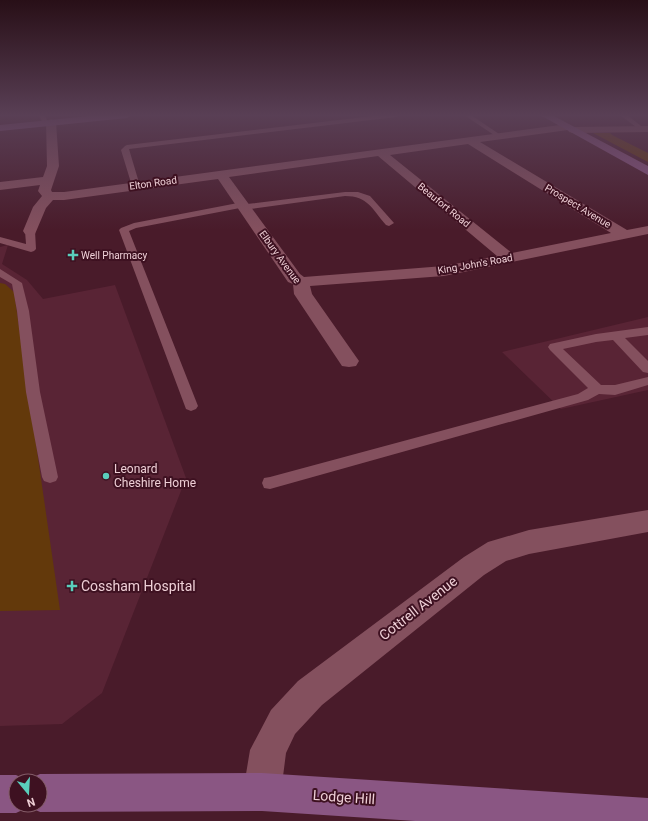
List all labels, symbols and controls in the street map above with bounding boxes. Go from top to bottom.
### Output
street label: Elton Road [128,174,178,192]
street label: Beaufort Road [416,181,472,229]
street label: Prospect Avenue [543,182,613,230]
street label: Elbury Avenue [257,228,303,286]
marker: Well Pharmacy [68,250,78,260]
place label: Well Pharmacy [81,250,147,261]
street label: King John's Road [437,252,513,276]
place label: Leonard Cheshire Home [114,462,196,490]
marker: Leonard Cheshire Home [101,471,111,481]
street label: Cottrell Avenue [376,573,460,643]
place label: Cossham Hospital [81,578,196,594]
marker: Cossham Hospital [66,580,78,592]
north arrow [8,773,48,813]
street label: Lodge Hill [312,787,376,807]
text: N [25,795,37,809]

